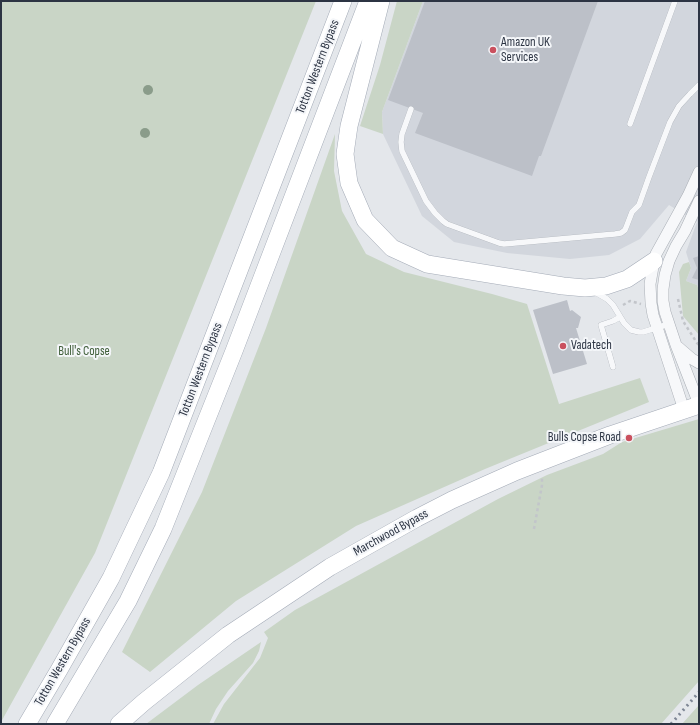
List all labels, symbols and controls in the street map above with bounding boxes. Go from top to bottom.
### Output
street label: Totton Western Bypass [293,18,343,116]
place label: Amazon UK Services [501,35,550,66]
marker: Amazon UK Services [488,45,498,55]
street label: Totton Western Bypass [176,321,226,419]
place label: Vadatech [571,338,612,354]
marker: Vadatech [558,341,568,351]
park label: Bull's Copse [58,344,110,360]
place label: Bulls Copse Road [548,430,621,446]
marker: Bulls Copse Road [624,433,634,443]
street label: Marchwood Bypass [351,506,431,560]
street label: Totton Western Bypass [31,615,95,709]

